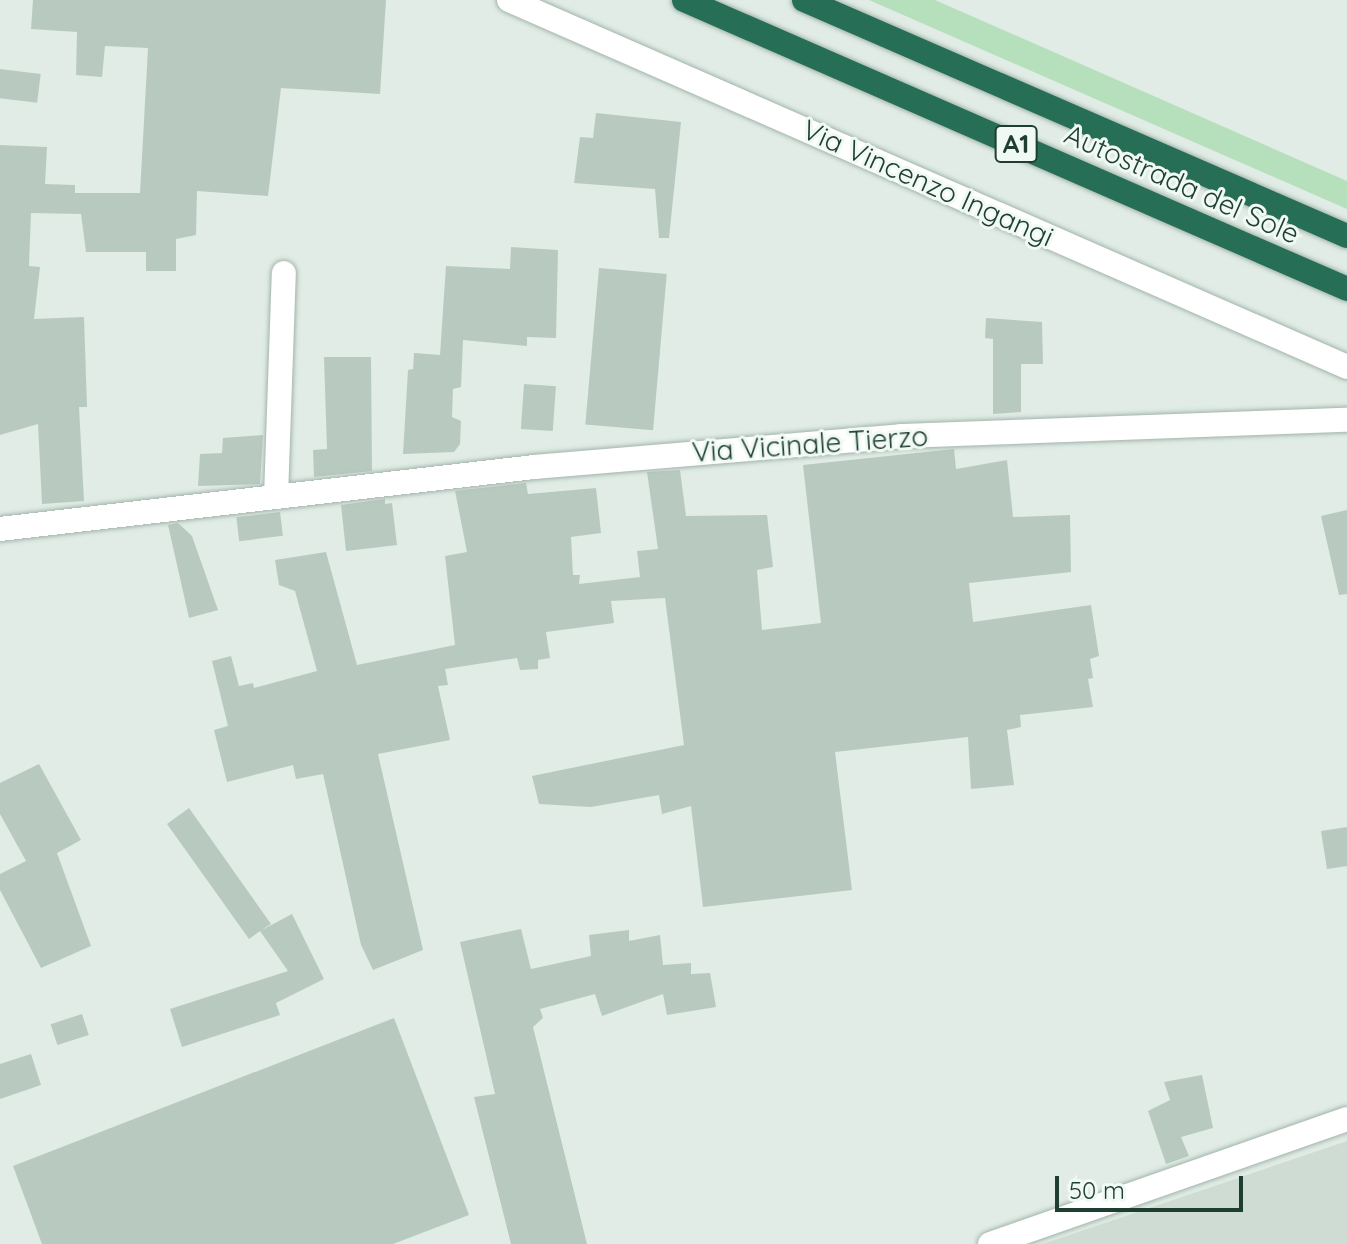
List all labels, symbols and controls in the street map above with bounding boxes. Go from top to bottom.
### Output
street label: Via Vincenzo Ingangi [797,112,1059,254]
street label: Autostrada del Sole [1060,117,1304,251]
road number: A1 [994,122,1038,166]
street label: Via Vicinale Tierzo [691,419,929,469]
scale bar [1059,1160,1247,1210]
text: 50 m [1069,1175,1125,1205]

